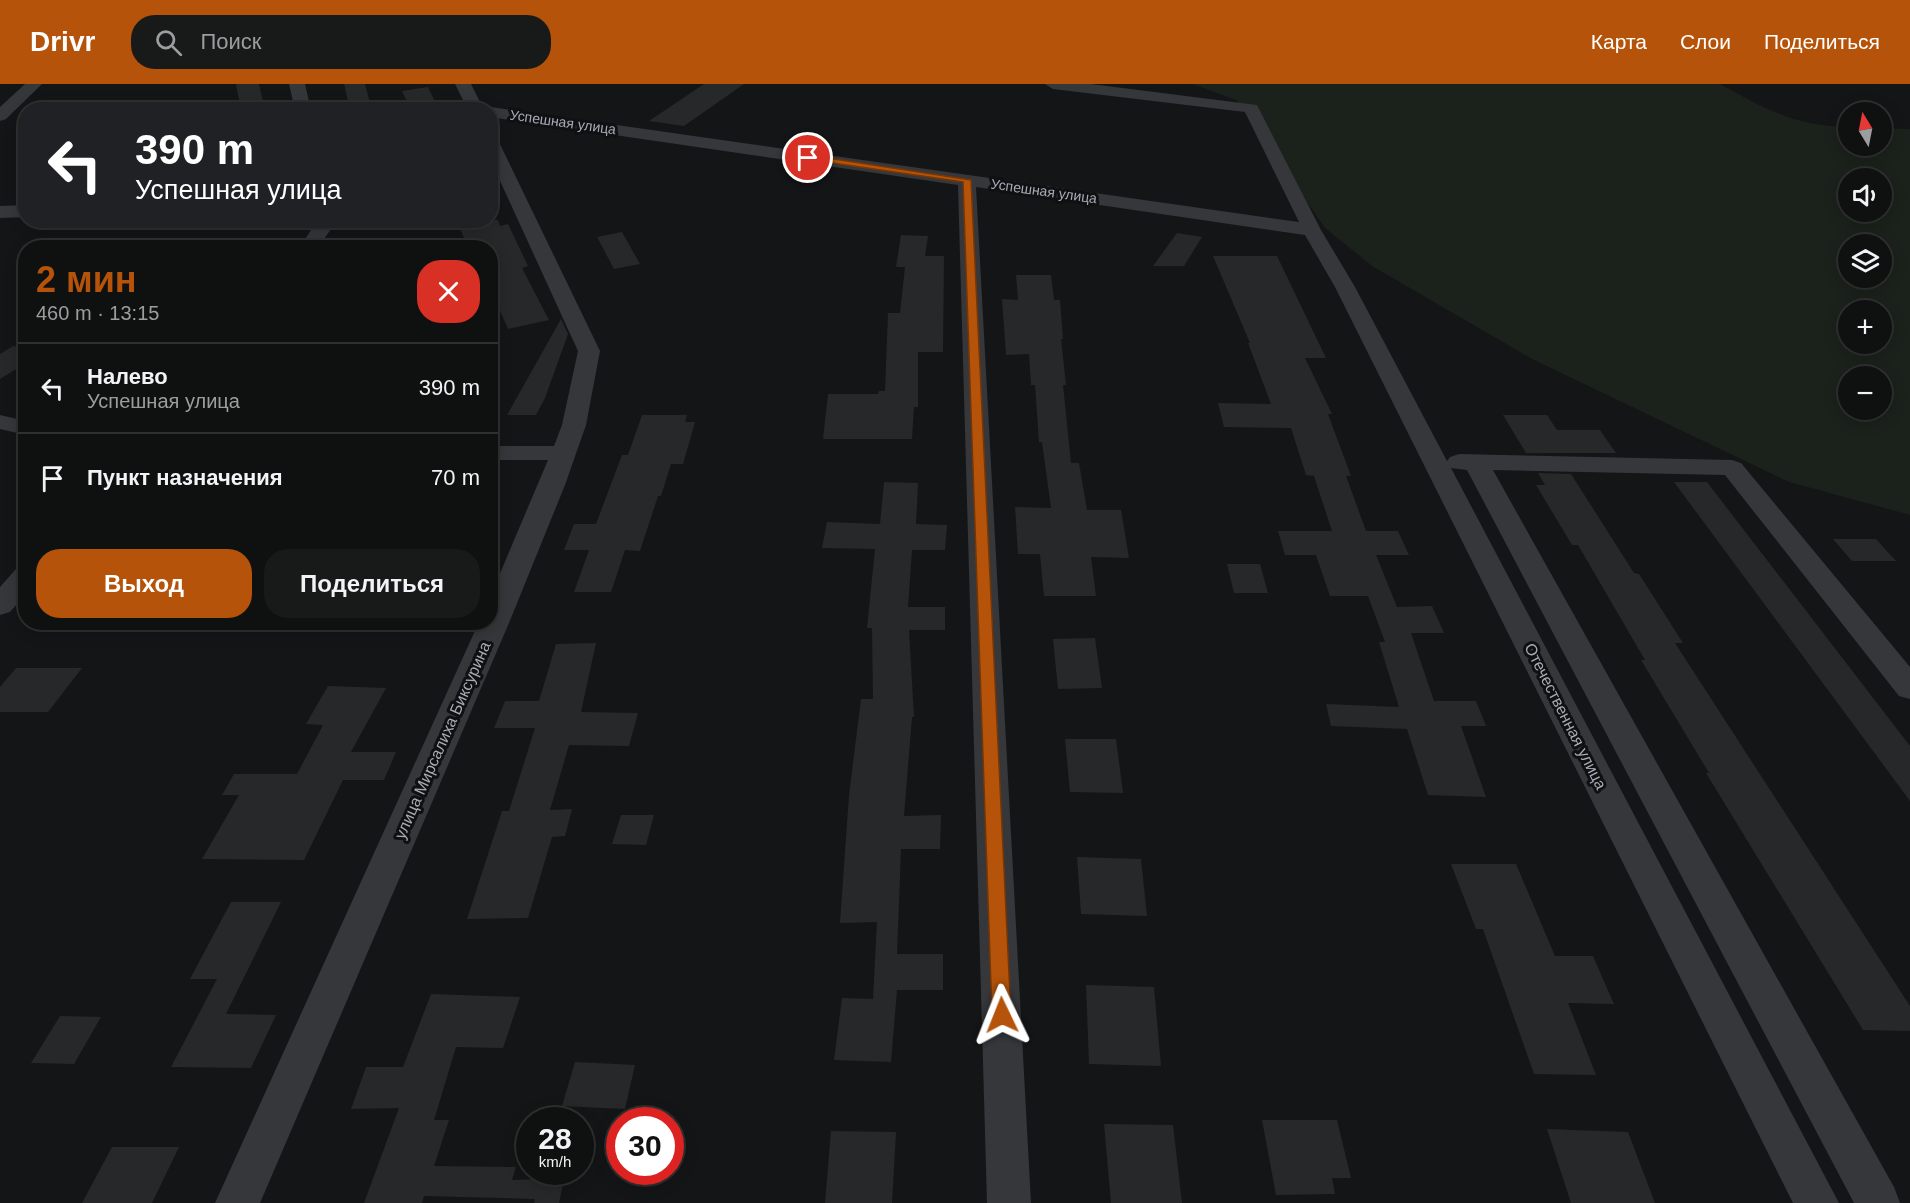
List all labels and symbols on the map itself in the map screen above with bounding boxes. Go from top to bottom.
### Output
north arrow [1838,102,1892,156]
street label: Успешная улица [509,107,617,137]
pin [782,132,833,183]
street label: Успешная улица [990,176,1098,206]
street label: улица Мирсалиха Биксурина [391,639,494,841]
street label: Отечественная улица [1521,640,1610,792]
position arrow [970,983,1034,1047]
speed limit sign: 30 [606,1107,684,1185]

